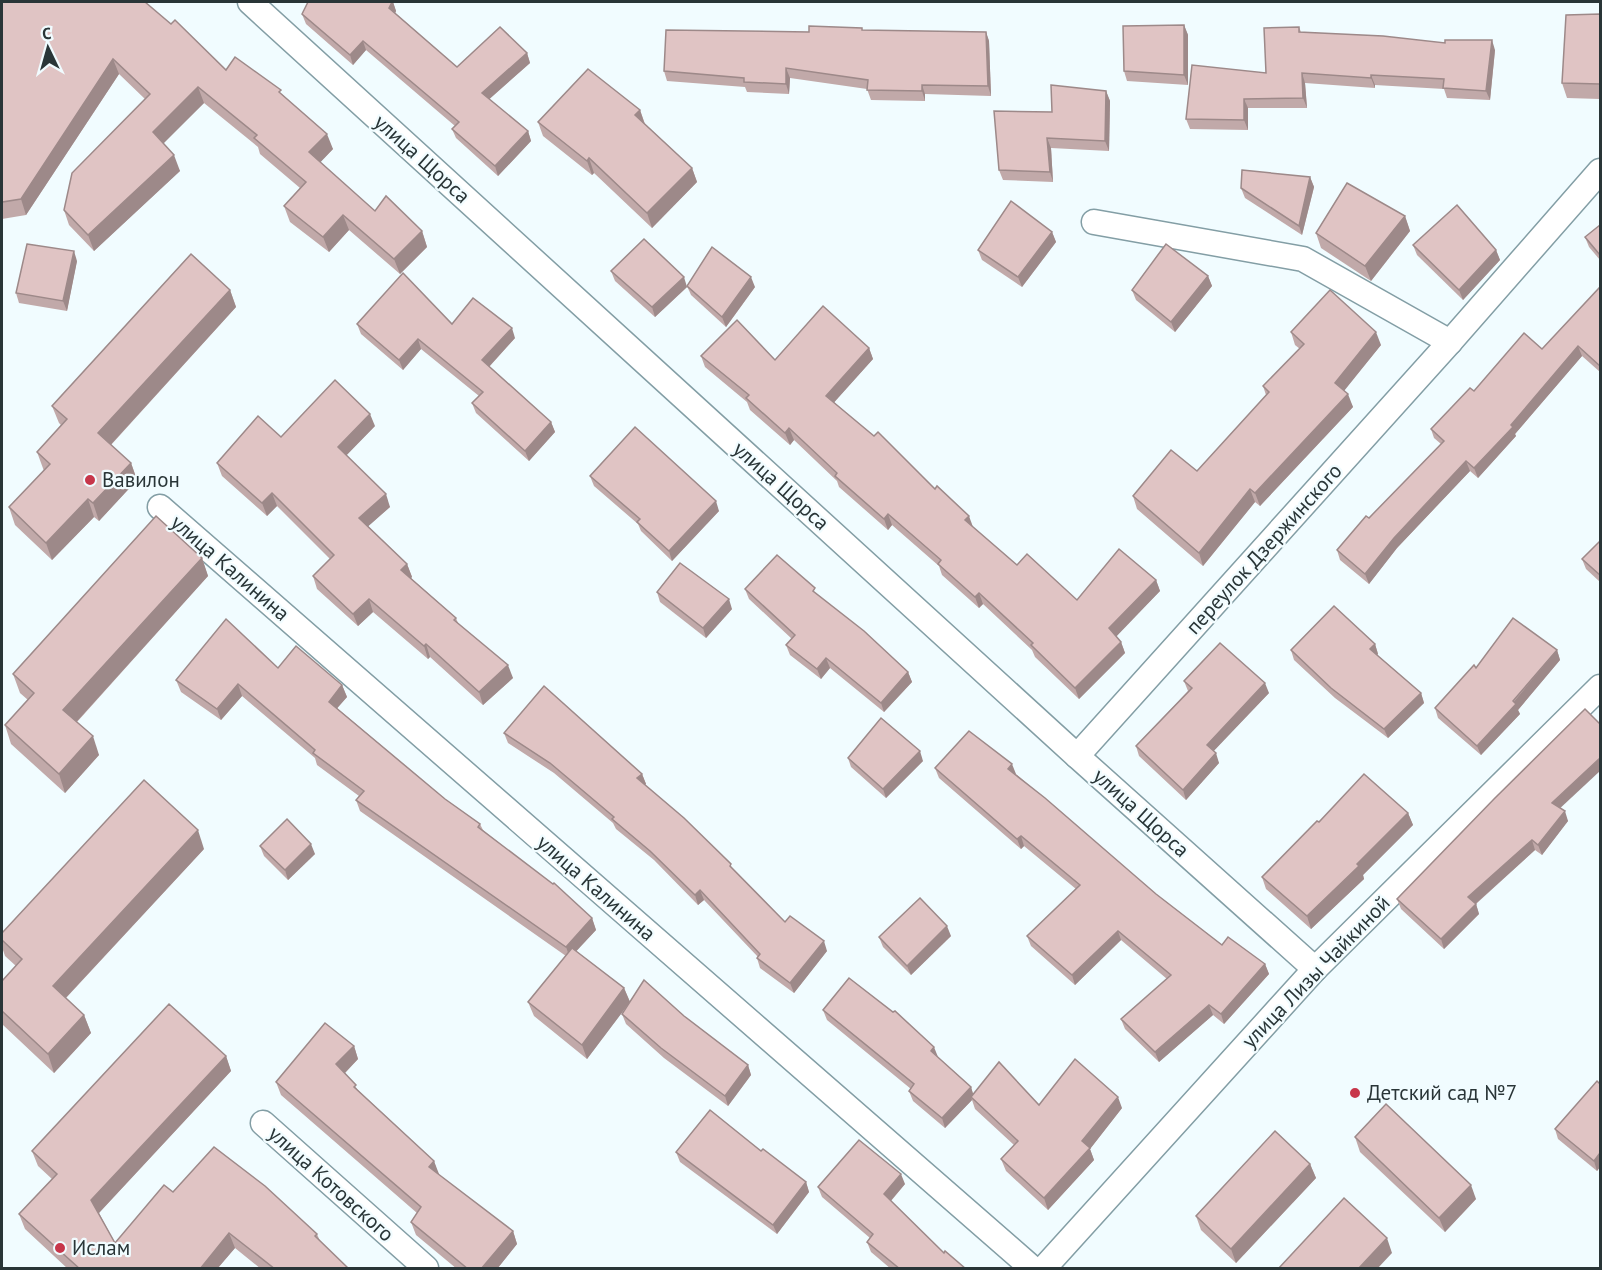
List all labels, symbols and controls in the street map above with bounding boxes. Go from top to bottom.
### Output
north arrow [18,18,78,78]
text: С [41,23,52,43]
street label: улица Щорса [369,108,476,209]
street label: улица Щорса [728,435,835,536]
street label: переулок Дзержинского [1180,458,1348,640]
place label: Вавилон [102,466,180,493]
marker: Вавилон [83,473,97,487]
street label: улица Калинина [165,509,295,627]
street label: улица Щорса [1088,762,1195,863]
street label: улица Калинина [531,829,661,947]
street label: улица Лизы Чайкиной [1236,890,1396,1054]
place label: Детский сад №7 [1367,1079,1517,1106]
marker: Детский сад №7 [1348,1086,1362,1100]
street label: улица Котовского [263,1120,400,1247]
place label: Ислам [72,1234,130,1261]
marker: Ислам [53,1241,67,1255]

